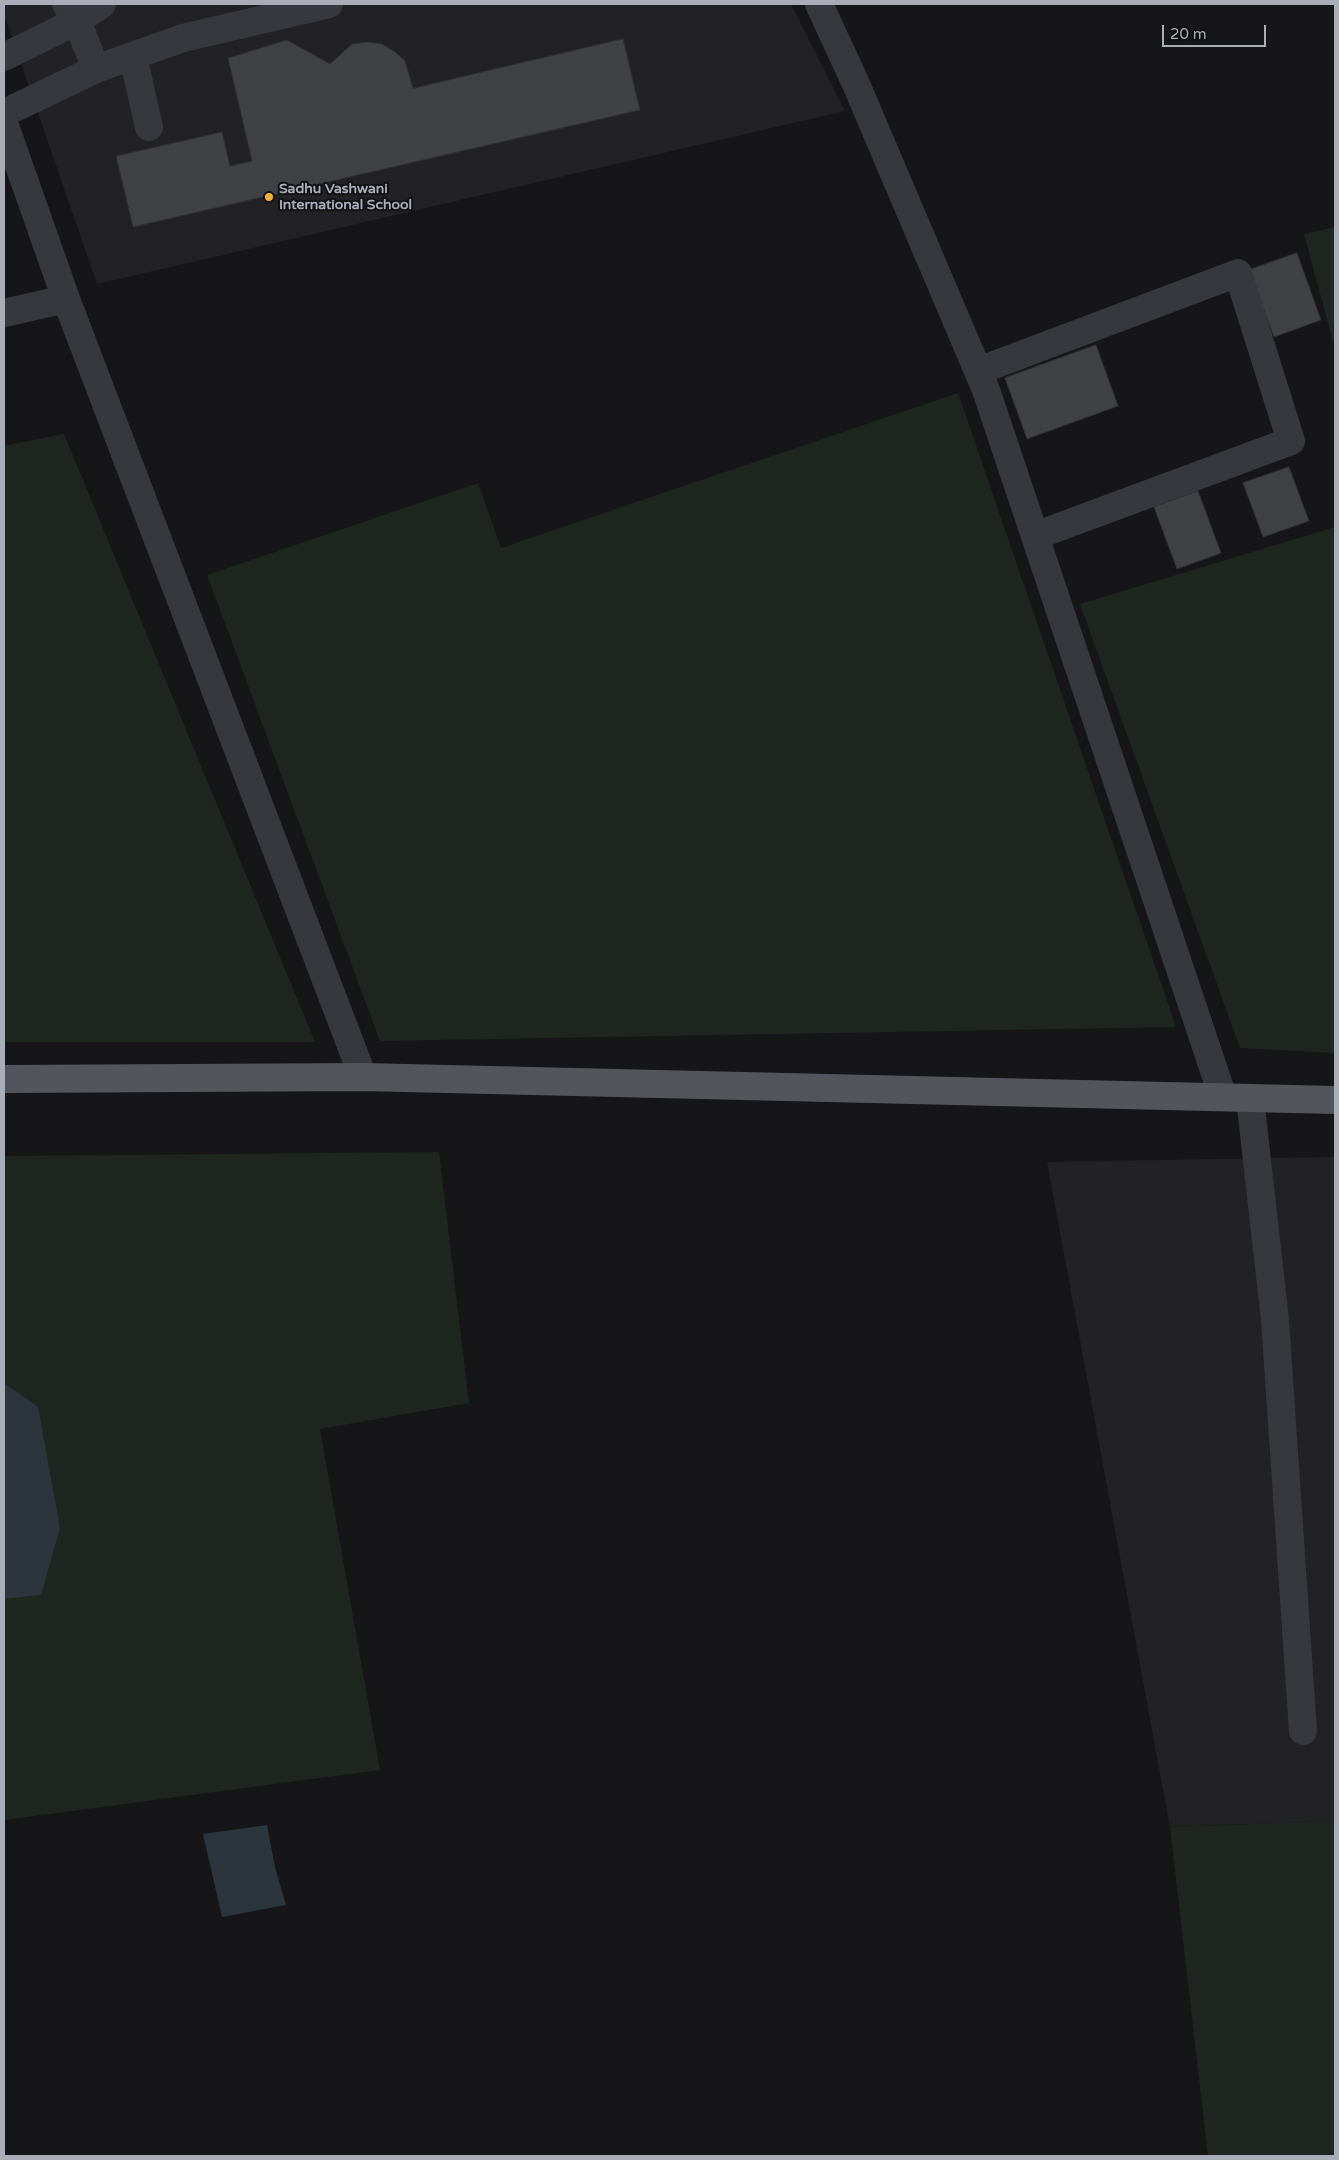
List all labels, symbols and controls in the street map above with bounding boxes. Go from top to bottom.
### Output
scale bar [1164,15,1268,47]
text: 20 m [1170,25,1207,43]
place label: Sadhu Vashwani International School [279,181,412,213]
marker: Sadhu Vashwani International School [263,191,275,203]

